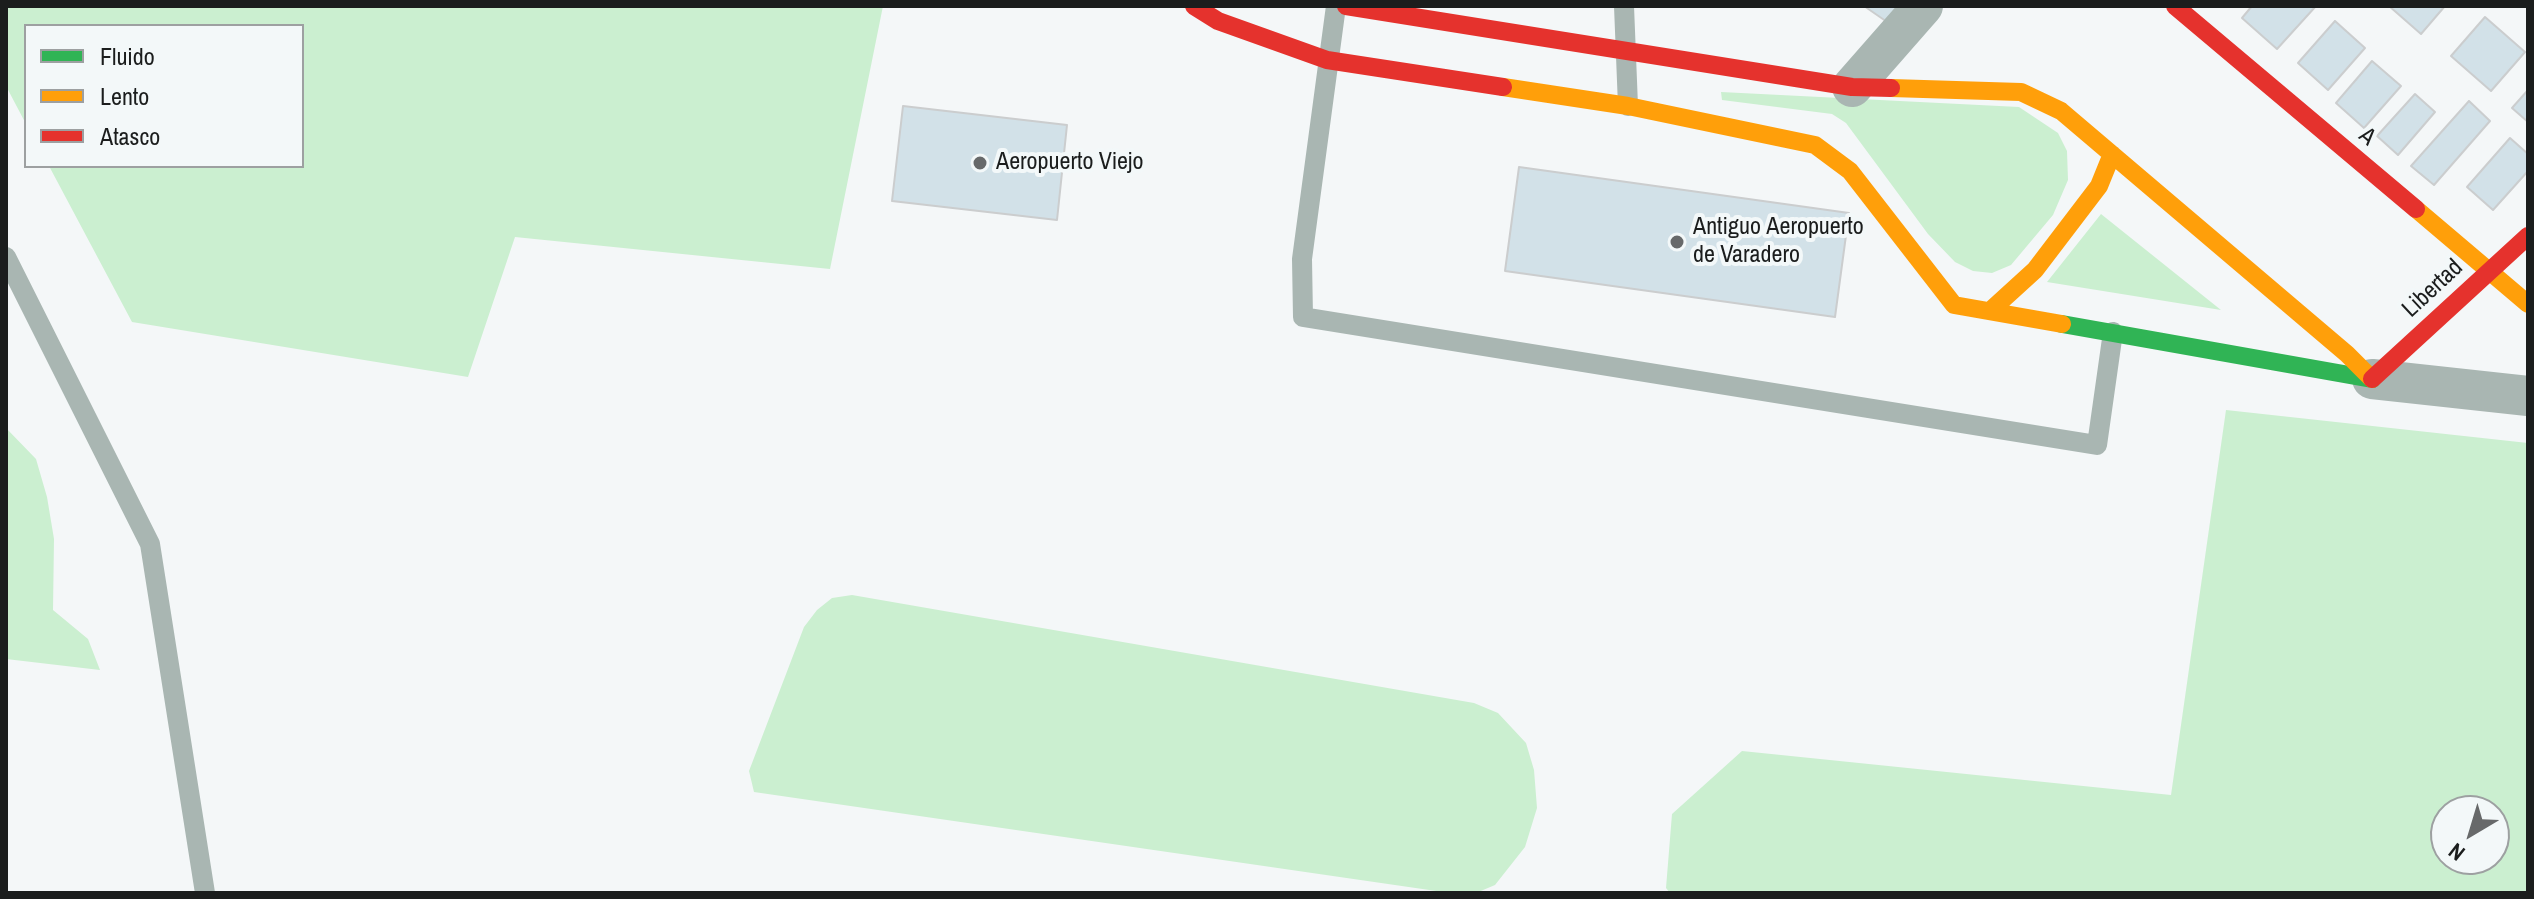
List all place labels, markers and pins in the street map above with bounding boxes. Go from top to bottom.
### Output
place label: Aeropuerto Viejo [996,149,1143,177]
marker: Aeropuerto Viejo [971,154,989,172]
place label: Antiguo Aeropuerto de Varadero [1693,214,1864,270]
marker: Antiguo Aeropuerto de Varadero [1668,233,1686,251]

